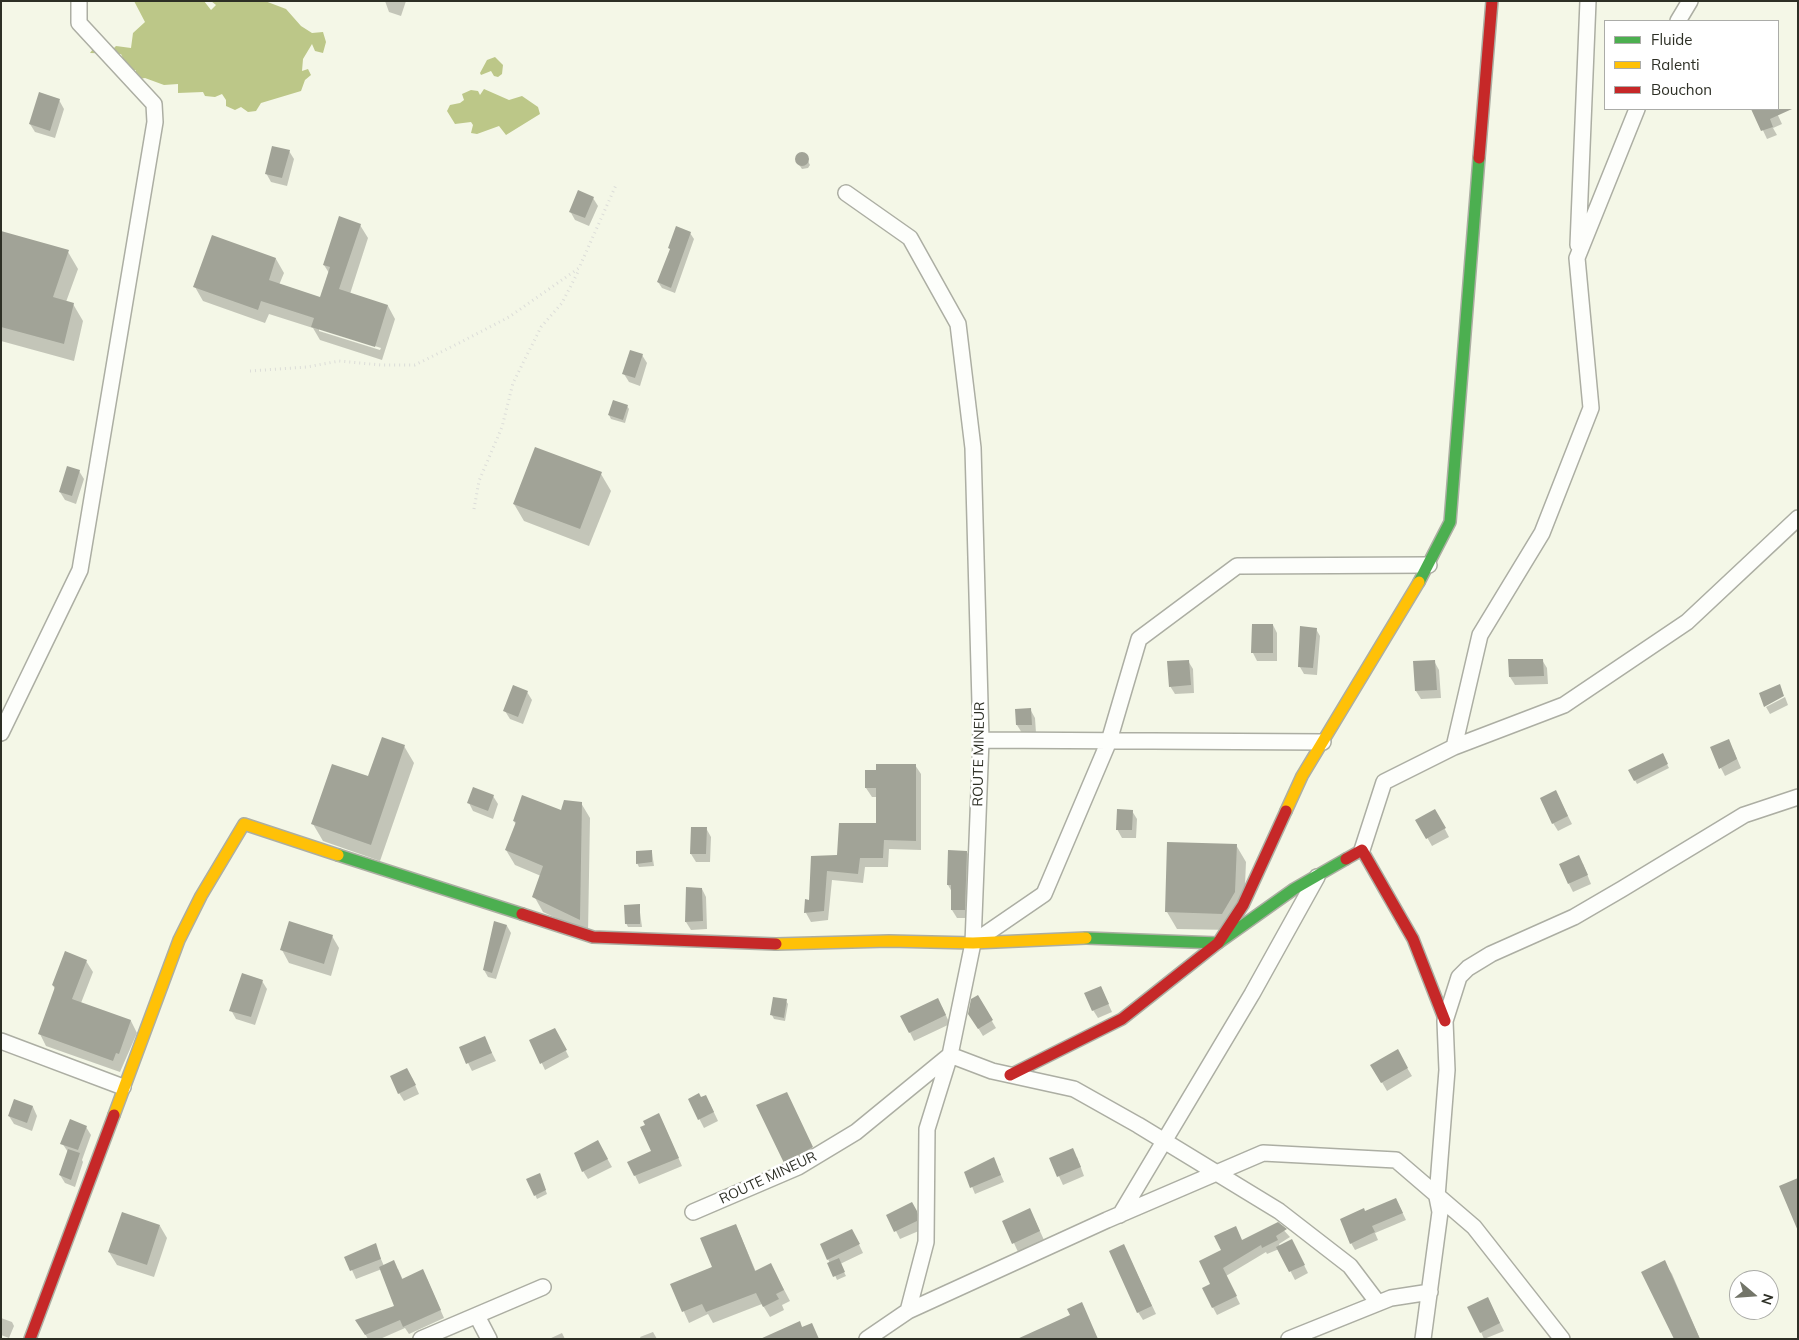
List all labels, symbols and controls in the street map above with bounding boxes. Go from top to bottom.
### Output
legend [1604,20,1779,110]
text: Fluide [1651,30,1692,49]
text: Ralenti [1651,55,1700,74]
text: Bouchon [1651,80,1712,99]
street label: ROUTE MINEUR [970,701,988,807]
street label: ROUTE MINEUR [717,1148,819,1208]
north arrow [1729,1270,1779,1320]
text: N [1757,1292,1778,1307]

